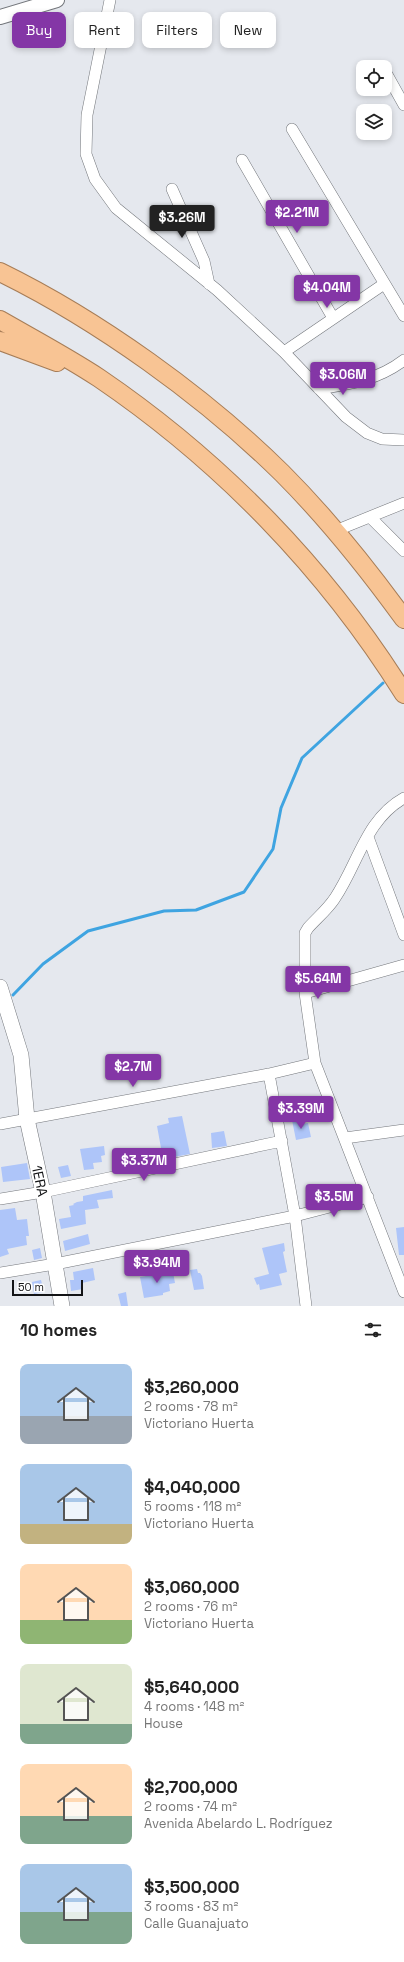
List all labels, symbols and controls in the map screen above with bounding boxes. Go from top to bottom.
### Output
chip: Buy [12,12,66,48]
chip: Rent [74,12,134,48]
chip: Filters [142,12,212,48]
chip: New [220,12,276,48]
map controls [356,60,392,140]
button: locate [356,60,392,96]
button: layers [356,104,392,140]
pin: $2.21M [264,200,330,234]
text: $2.21M [275,204,319,221]
pin: $3.26M [149,205,215,239]
text: $3.26M [159,209,205,226]
pin: $4.04M [294,275,360,309]
text: $4.04M [303,279,351,296]
pin: $3.06M [310,362,376,396]
text: $3.06M [319,366,367,383]
pin: $5.64M [285,966,351,1000]
text: $5.64M [294,970,342,987]
pin: $2.7M [105,1054,161,1088]
text: $2.7M [114,1058,152,1075]
pin: $3.39M [268,1096,334,1130]
text: $3.39M [277,1100,325,1117]
pin: $3.37M [111,1148,177,1182]
text: $3.37M [121,1152,167,1169]
street label: 1ERA [28,1164,52,1198]
pin: $3.5M [306,1184,362,1218]
text: $3.5M [315,1188,353,1205]
pin: $3.94M [124,1250,190,1284]
text: $3.94M [133,1254,181,1271]
scale bar [12,1278,83,1297]
text: 50 m [18,1280,44,1294]
text: 10 homes [20,1319,97,1341]
icon: filters [362,1319,384,1341]
text: $3,260,000 [144,1376,239,1398]
icon: home [52,1380,100,1428]
text: 2 rooms · 78 m² [144,1398,238,1415]
text: Victoriano Huerta [144,1415,254,1432]
text: $4,040,000 [144,1476,240,1498]
icon: home [52,1480,100,1528]
text: 5 rooms · 118 m² [144,1498,241,1515]
text: Victoriano Huerta [144,1515,254,1532]
text: $3,060,000 [144,1576,240,1598]
icon: home [52,1580,100,1628]
text: 2 rooms · 76 m² [144,1598,238,1615]
text: Victoriano Huerta [144,1615,254,1632]
text: $5,640,000 [144,1676,239,1698]
icon: home [52,1680,100,1728]
text: 4 rooms · 148 m² [144,1698,244,1715]
text: House [144,1715,183,1732]
text: $2,700,000 [144,1776,238,1798]
icon: home [52,1780,100,1828]
text: 2 rooms · 74 m² [144,1798,237,1815]
text: Avenida Abelardo L. Rodríguez [144,1815,332,1832]
text: $3,500,000 [144,1876,240,1898]
icon: home [52,1880,100,1928]
text: 3 rooms · 83 m² [144,1898,238,1915]
text: Calle Guanajuato [144,1915,249,1932]

